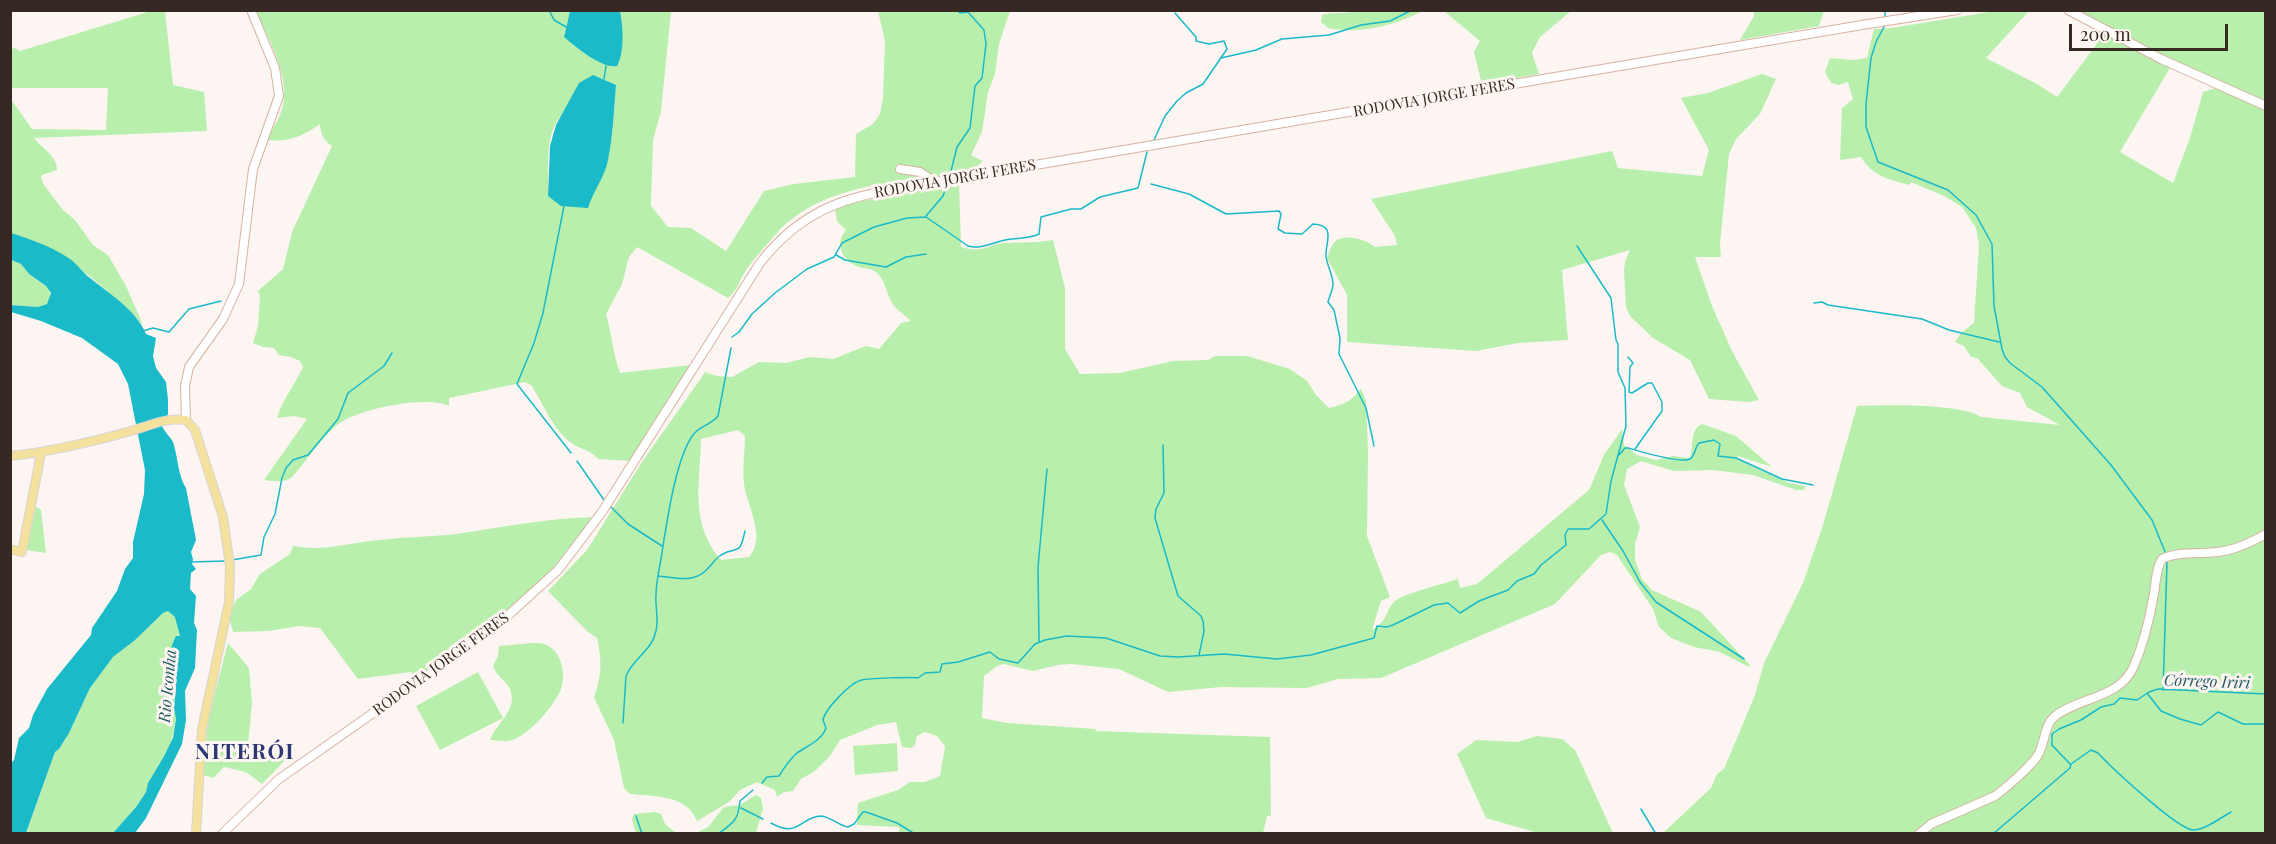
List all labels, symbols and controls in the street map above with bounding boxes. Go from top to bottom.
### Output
scale bar [2072,12,2231,50]
text: 200 m [2080,22,2131,46]
street label: RODOVIA JORGE FERES [1352,75,1516,121]
street label: RODOVIA JORGE FERES [873,156,1037,202]
street label: RODOVIA JORGE FERES [369,609,513,719]
water label: Rio Iconha [155,649,181,723]
water label: Córrego Iriri [2163,671,2251,693]
district label: NITERÓI [195,739,295,765]

